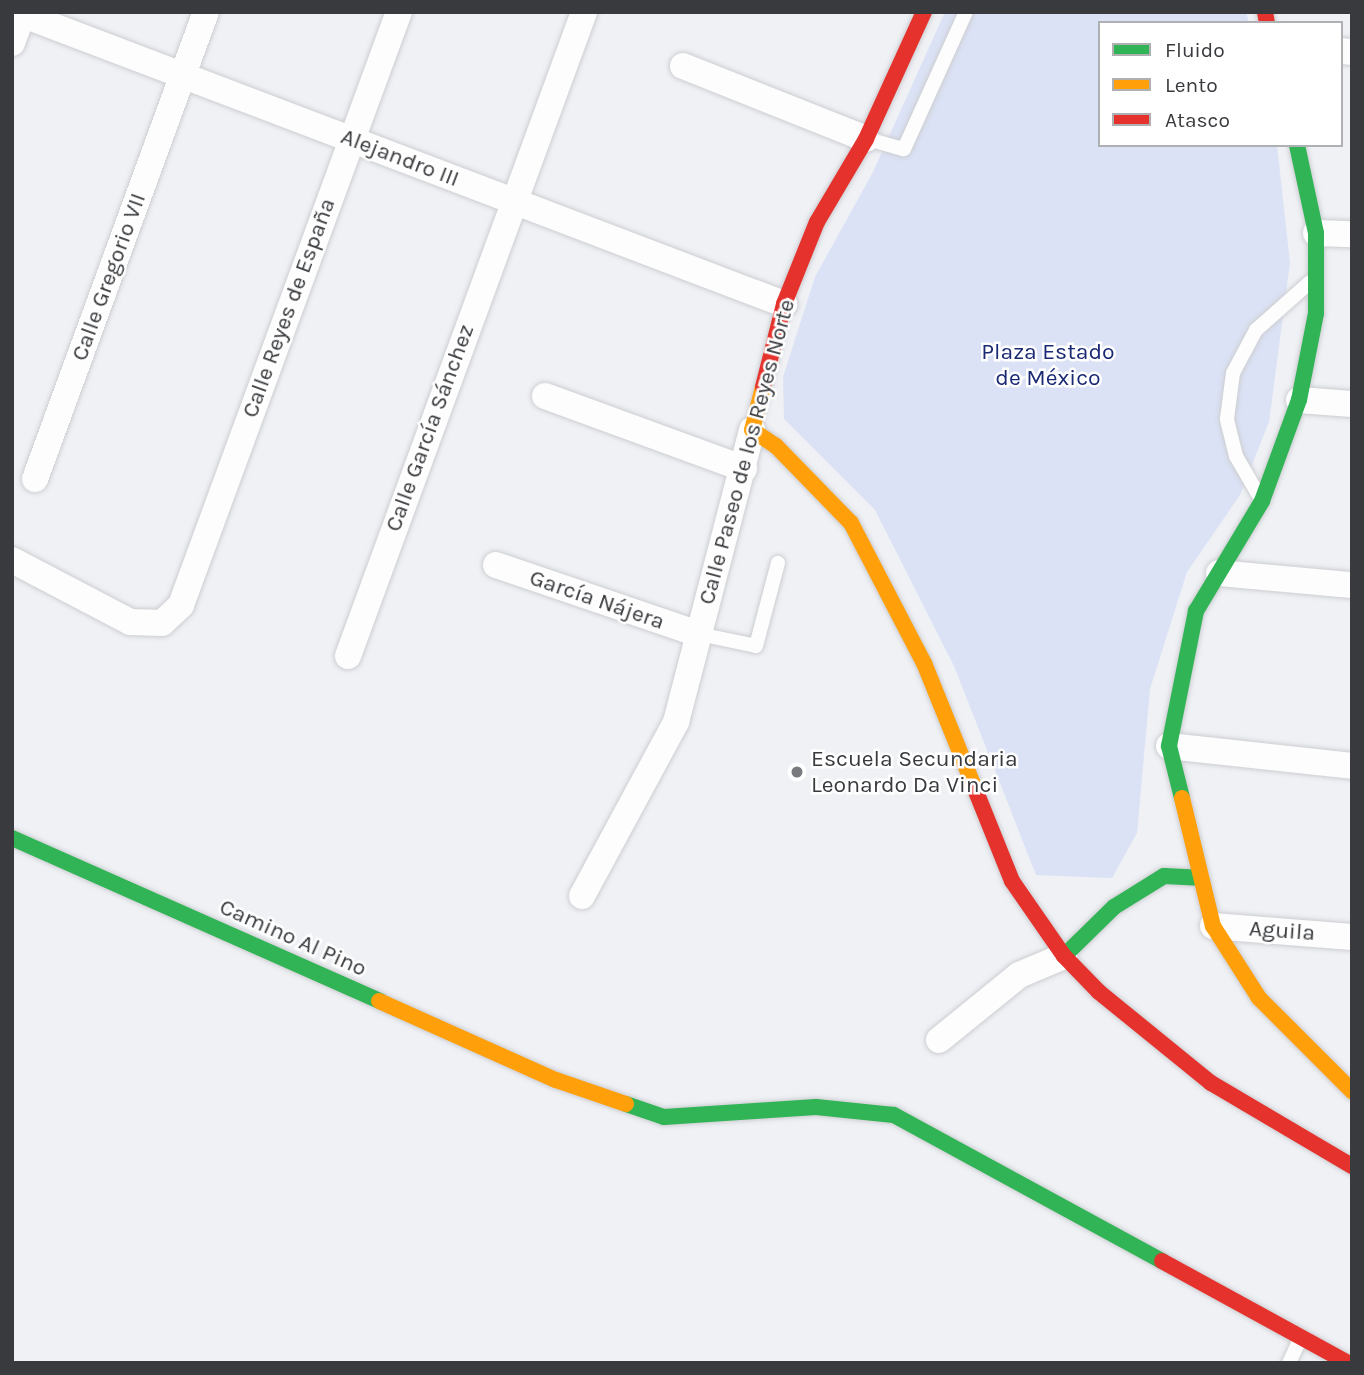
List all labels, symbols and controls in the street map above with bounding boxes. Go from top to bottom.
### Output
legend [1098,21,1343,147]
text: Fluido [1165,38,1225,62]
text: Lento [1165,73,1218,97]
text: Atasco [1165,108,1230,132]
street label: Alejandro III [337,123,463,193]
street label: Calle Gregorio VII [66,189,152,365]
street label: Calle Reyes de España [236,195,342,421]
street label: Calle Paseo de los Reyes Norte [693,296,801,608]
street label: Calle García Sánchez [380,321,480,535]
park label: Plaza Estado de México [981,338,1115,392]
street label: García Nájera [526,564,668,636]
place label: Escuela Secundaria Leonardo Da Vinci [811,745,1018,799]
marker: Escuela Secundaria Leonardo Da Vinci [789,764,805,780]
street label: Camino Al Pino [215,893,371,983]
street label: Aguila [1248,915,1316,947]

